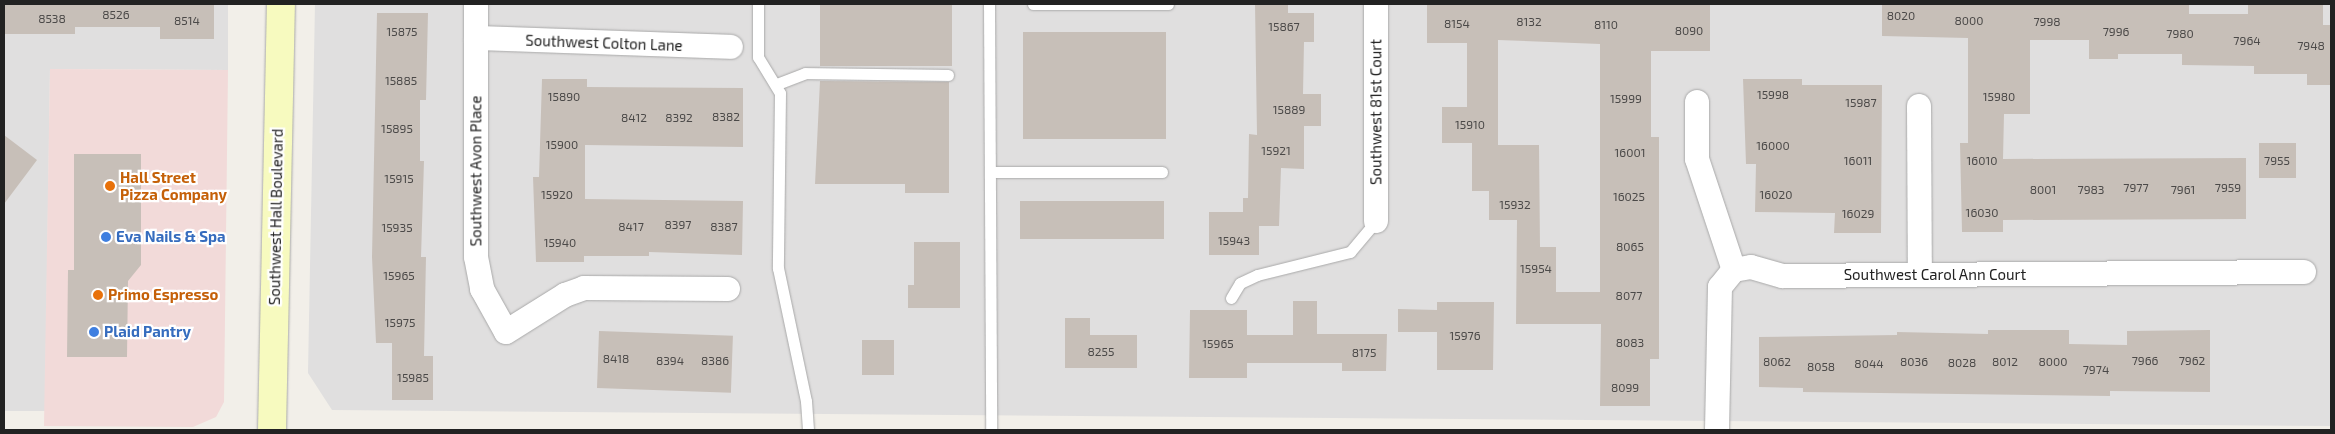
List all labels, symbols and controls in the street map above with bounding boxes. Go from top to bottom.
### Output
house number: 8526 [102,8,130,22]
house number: 8020 [1887,9,1915,23]
house number: 8538 [38,12,66,26]
house number: 8514 [174,14,200,28]
house number: 8000 [1955,14,1983,28]
house number: 8132 [1516,15,1542,29]
house number: 7998 [2033,15,2061,29]
house number: 8154 [1444,17,1470,31]
house number: 8110 [1594,18,1618,32]
house number: 15867 [1268,20,1300,34]
house number: 8090 [1675,24,1703,38]
house number: 15875 [386,25,418,39]
house number: 7996 [2103,25,2129,39]
house number: 7980 [2166,27,2194,41]
street label: Southwest Colton Lane [525,31,683,55]
house number: 7964 [2233,34,2261,48]
street label: Southwest 81st Court [1367,39,1385,185]
house number: 7948 [2297,39,2325,53]
house number: 15885 [385,74,417,88]
house number: 15998 [1757,88,1789,102]
house number: 15890 [548,90,580,104]
house number: 15980 [1983,90,2015,104]
house number: 15999 [1610,92,1642,106]
street label: Southwest Avon Place [467,95,485,247]
house number: 15987 [1845,96,1877,110]
house number: 15889 [1273,103,1305,117]
house number: 8382 [712,110,740,124]
house number: 8412 [621,111,647,125]
house number: 8392 [665,111,693,125]
house number: 15910 [1455,118,1485,132]
house number: 15895 [381,122,413,136]
street label: Southwest Hall Boulevard [265,128,287,306]
house number: 15900 [546,138,578,152]
house number: 16000 [1756,139,1790,153]
house number: 15921 [1261,144,1291,158]
house number: 16001 [1615,146,1645,160]
house number: 16011 [1844,154,1872,168]
house number: 16010 [1967,154,1997,168]
house number: 7955 [2264,154,2290,168]
place label: Hall Street Pizza Company [120,168,227,203]
house number: 15915 [384,172,414,186]
marker: Hall Street Pizza Company [104,180,116,192]
house number: 7977 [2123,181,2149,195]
house number: 7959 [2215,181,2241,195]
house number: 8001 [2030,183,2056,197]
house number: 7983 [2078,183,2104,197]
house number: 7961 [2171,183,2195,197]
house number: 15920 [541,188,573,202]
house number: 16020 [1760,188,1792,202]
house number: 16025 [1613,190,1645,204]
house number: 15932 [1499,198,1531,212]
house number: 16030 [1966,206,1998,220]
house number: 16029 [1842,207,1874,221]
house number: 8397 [665,218,691,232]
house number: 8417 [618,220,644,234]
house number: 8387 [710,220,738,234]
house number: 15935 [381,221,413,235]
place label: Eva Nails & Spa [116,228,226,246]
marker: Eva Nails & Spa [100,231,112,243]
house number: 15943 [1218,234,1250,248]
house number: 15940 [544,236,576,250]
house number: 8065 [1616,240,1644,254]
house number: 15954 [1520,262,1552,276]
street label: Southwest Carol Ann Court [1843,266,2027,284]
house number: 15965 [383,269,415,283]
place label: Primo Espresso [108,286,218,304]
marker: Primo Espresso [92,289,104,301]
house number: 8077 [1616,289,1642,303]
house number: 15975 [385,316,415,330]
place label: Plaid Pantry [104,323,191,341]
marker: Plaid Pantry [88,326,100,338]
house number: 15976 [1449,329,1481,343]
house number: 8083 [1616,336,1644,350]
house number: 15965 [1202,337,1234,351]
house number: 8255 [1088,345,1114,359]
house number: 8175 [1352,346,1376,360]
house number: 8418 [603,352,629,366]
house number: 8394 [656,354,684,368]
house number: 8386 [701,354,729,368]
house number: 7966 [2132,354,2158,368]
house number: 7962 [2179,354,2205,368]
house number: 8062 [1763,355,1791,369]
house number: 8036 [1900,355,1928,369]
house number: 8012 [1992,355,2018,369]
house number: 8000 [2039,355,2067,369]
house number: 8028 [1948,356,1976,370]
house number: 8044 [1854,357,1884,371]
house number: 8058 [1807,360,1835,374]
house number: 7974 [2083,363,2109,377]
house number: 15985 [397,371,429,385]
house number: 8099 [1611,381,1639,395]

